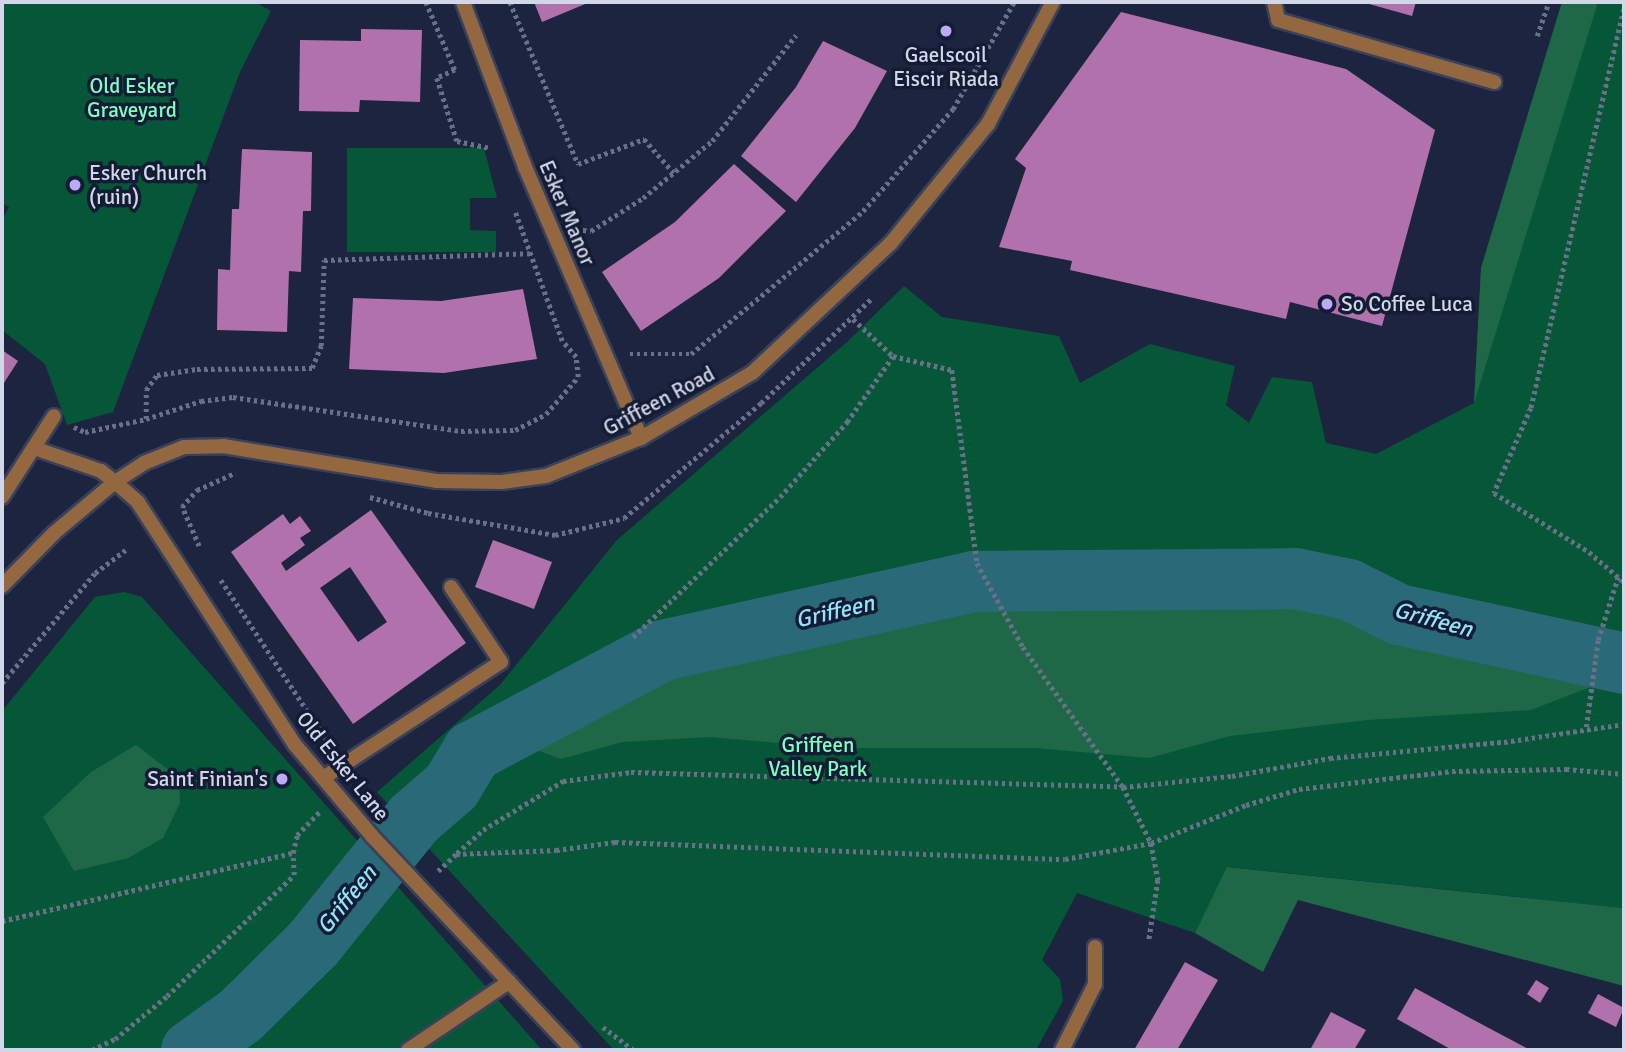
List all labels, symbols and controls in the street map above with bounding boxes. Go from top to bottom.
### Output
marker: Gaelscoil Eiscir Riada [938,23,954,39]
place label: Gaelscoil Eiscir Riada [893,42,999,92]
park label: Old Esker Graveyard [87,73,177,123]
street label: Esker Manor [534,157,600,269]
place label: Esker Church (ruin) [89,160,207,210]
marker: Esker Church (ruin) [67,177,83,193]
place label: So Coffee Luca [1341,291,1473,317]
marker: So Coffee Luca [1319,296,1335,312]
street label: Griffeen Road [599,361,719,441]
water label: Griffeen [793,590,877,634]
water label: Griffeen [1391,596,1475,644]
street label: Old Esker Lane [291,706,395,826]
park label: Griffeen Valley Park [769,732,867,782]
place label: Saint Finian's [147,766,268,792]
marker: Saint Finian's [274,771,290,787]
water label: Griffeen [311,860,383,940]

